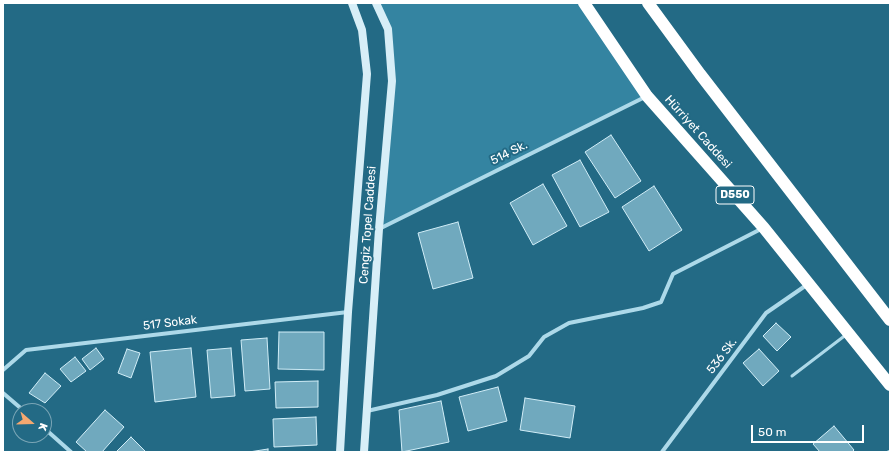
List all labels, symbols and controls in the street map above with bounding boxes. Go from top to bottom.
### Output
street label: Hürriyet Caddesi [661,93,735,171]
street label: 514 Sk. [488,138,530,168]
street label: Cengiz Topel Caddesi [357,166,379,284]
road number: D550 [716,186,754,204]
street label: 517 Sokak [142,313,198,333]
street label: 536 Sk. [704,335,740,377]
north arrow [12,403,52,443]
scale bar [753,417,866,443]
text: K [35,421,50,433]
text: 50 m [758,425,786,439]

